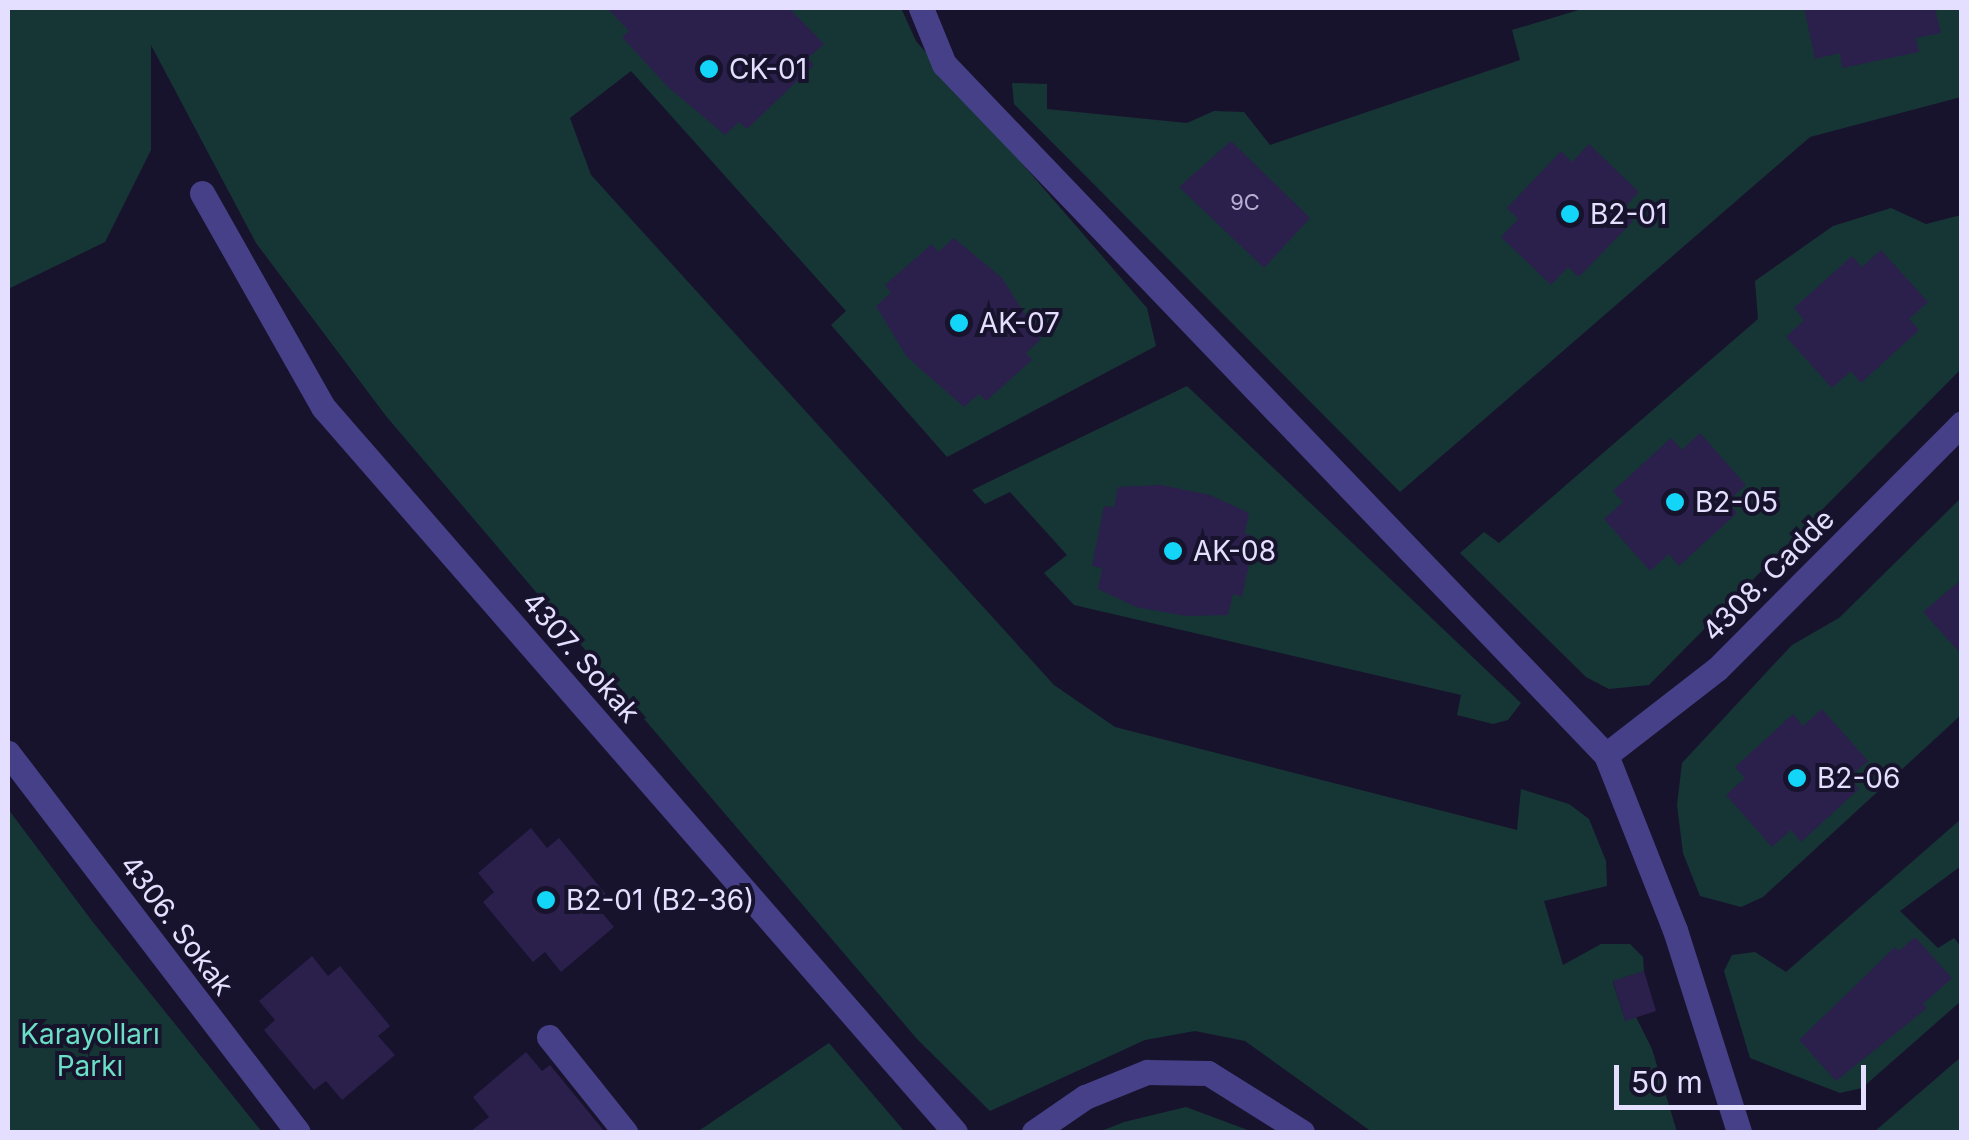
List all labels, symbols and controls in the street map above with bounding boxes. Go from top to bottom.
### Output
place label: CK-01 [729,52,807,86]
marker: CK-01 [698,58,720,80]
house number: 9C [1230,190,1260,216]
place label: B2-01 [1590,197,1667,231]
marker: B2-01 [1559,203,1581,225]
place label: AK-07 [979,306,1060,340]
marker: AK-07 [948,312,970,334]
place label: B2-05 [1695,485,1778,519]
marker: B2-05 [1664,491,1686,513]
street label: 4308. Cadde [1695,502,1841,648]
place label: AK-08 [1193,534,1276,568]
marker: AK-08 [1162,540,1184,562]
street label: 4307. Sokak [515,585,647,729]
place label: B2-06 [1817,761,1900,795]
marker: B2-06 [1786,767,1808,789]
street label: 4306. Sokak [113,848,241,1002]
place label: B2-01 (B2-36) [566,883,754,917]
marker: B2-01 (B2-36) [535,889,557,911]
park label: Karayolları Parkı [20,1017,160,1083]
scale bar [1619,1045,1872,1107]
text: 50 m [1631,1064,1703,1100]

